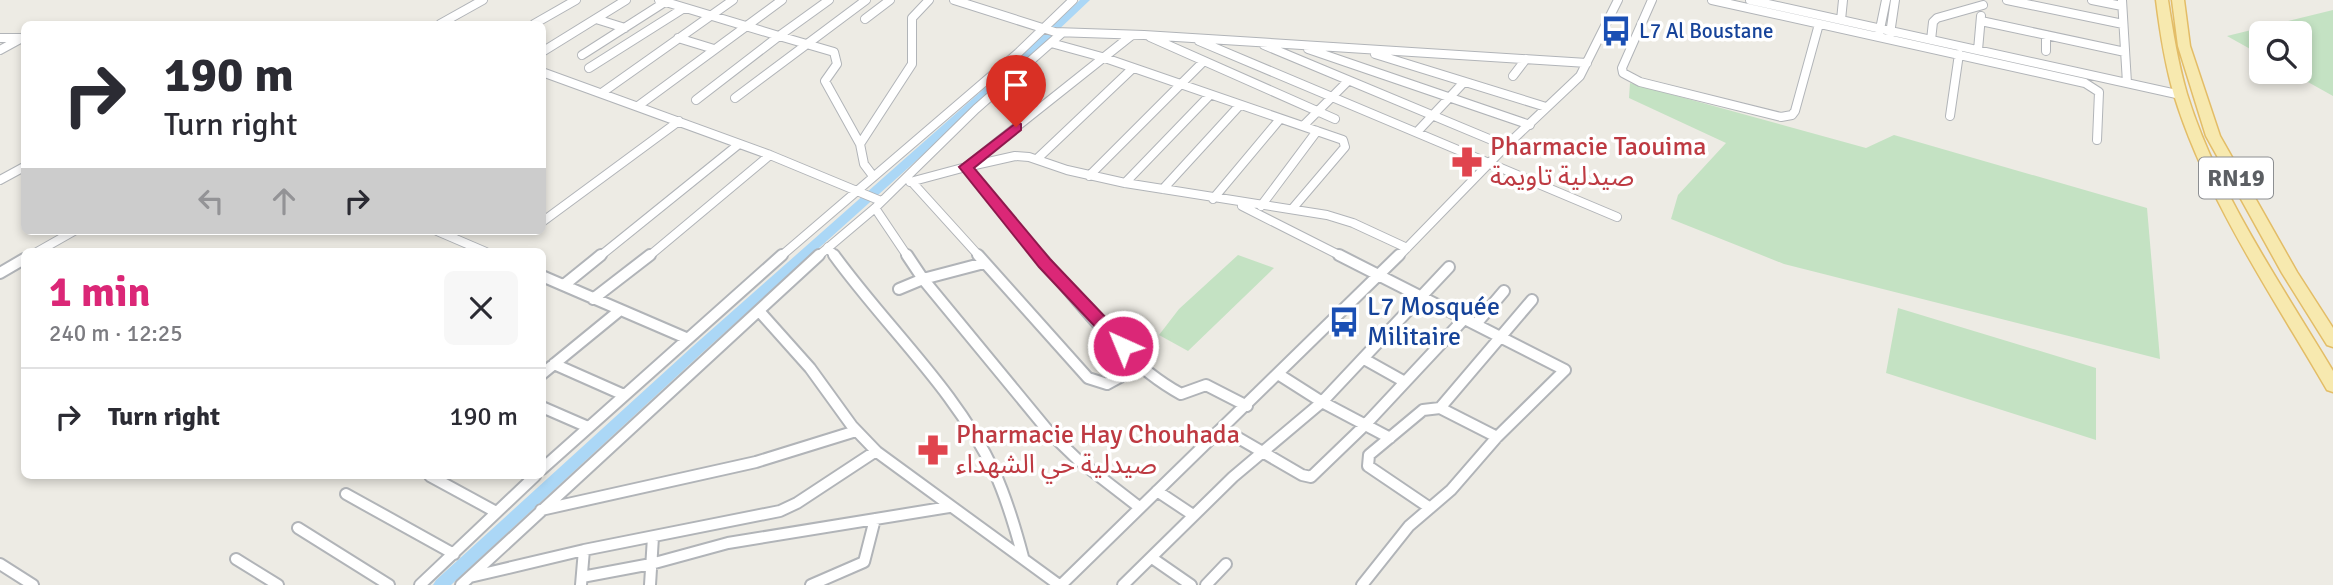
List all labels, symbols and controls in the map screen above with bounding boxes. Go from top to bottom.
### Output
bus stop icon: L7 Al Boustane [1599,14,1633,48]
place label: L7 Al Boustane [1639,18,1773,44]
map controls [2249,21,2312,84]
button: search [2249,21,2312,84]
text: 190 m [164,45,294,105]
icon: right [49,49,140,140]
pin [986,55,1046,127]
icon: arrive [997,66,1035,104]
text: Turn right [164,105,297,144]
place label: Pharmacie Taouima صيدلية تاويمة [1490,131,1706,193]
pharmacy icon: Pharmacie Taouima صيدلية تاويمة [1450,145,1484,179]
road number: RN19 [2199,158,2273,198]
icon: left [192,182,230,220]
icon: ahead [265,182,303,220]
icon: right [338,182,376,220]
text: 1 min [49,267,150,318]
button: close [444,271,518,345]
place label: L7 Mosquée Militaire [1367,291,1500,353]
bus stop icon: L7 Mosquée Militaire [1327,305,1361,339]
position arrow [1086,309,1160,383]
text: 240 m · 12:25 [49,319,183,348]
icon: right [49,398,87,436]
text: Turn right [108,401,220,433]
text: 190 m [449,401,518,433]
place label: Pharmacie Hay Chouhada صيدلية حي الشهداء [956,419,1240,484]
pharmacy icon: Pharmacie Hay Chouhada صيدلية حي الشهداء [916,433,950,467]

